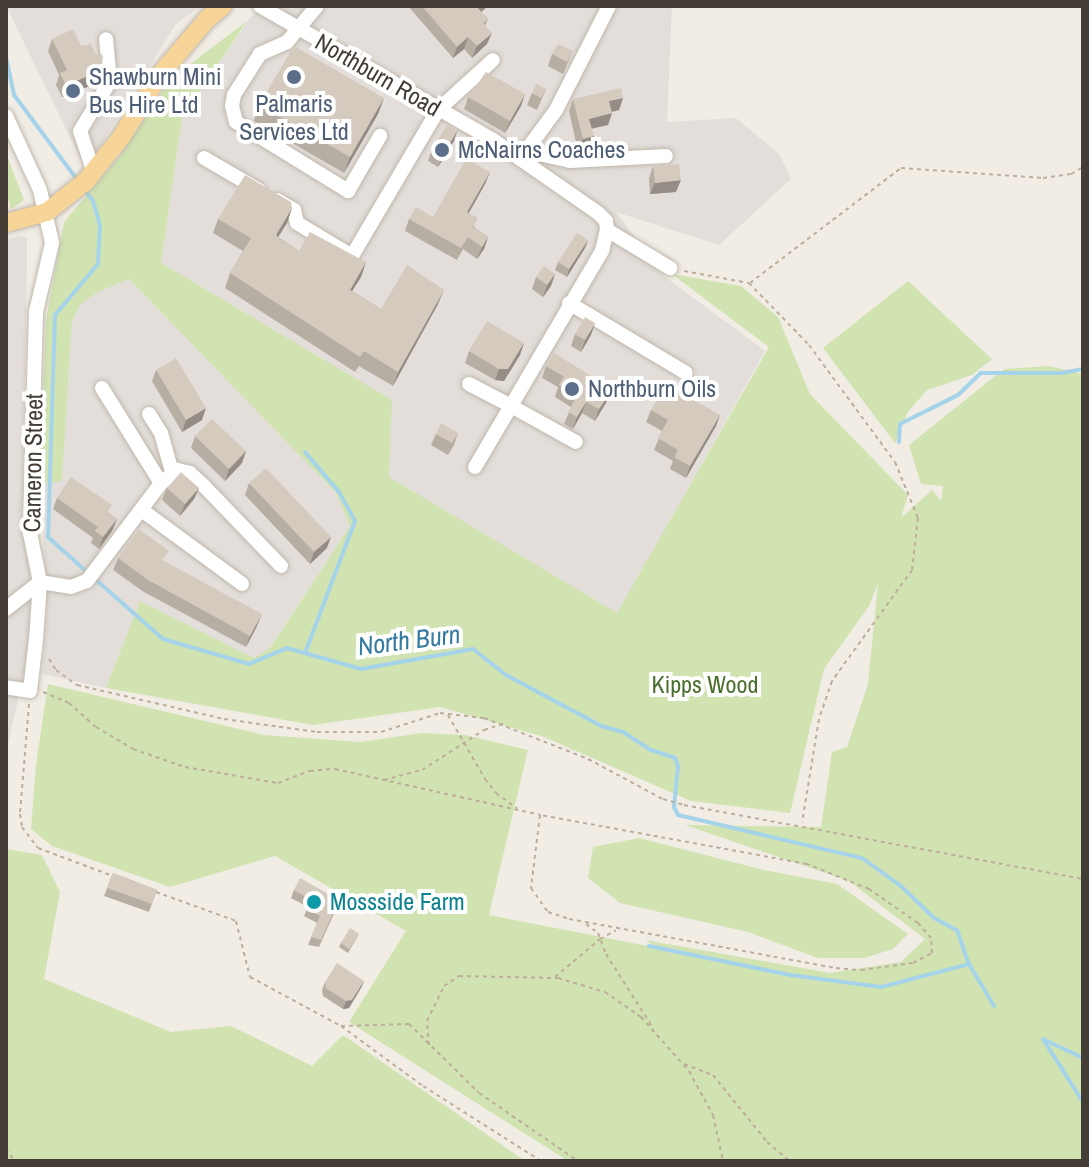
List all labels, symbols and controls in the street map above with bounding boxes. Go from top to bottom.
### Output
street label: Northburn Road [310,28,446,122]
place label: Shawburn Mini Bus Hire Ltd [89,63,221,119]
marker: Palmaris Services Ltd [285,68,303,86]
marker: Shawburn Mini Bus Hire Ltd [64,82,82,100]
place label: Palmaris Services Ltd [239,90,349,146]
place label: McNairns Coaches [458,136,625,164]
marker: McNairns Coaches [433,141,451,159]
place label: Northburn Oils [588,375,716,403]
marker: Northburn Oils [563,380,581,398]
street label: Cameron Street [17,393,49,533]
water label: North Burn [356,618,462,662]
park label: Kipps Wood [652,671,758,699]
place label: Mossside Farm [330,888,465,916]
marker: Mossside Farm [305,893,323,911]

